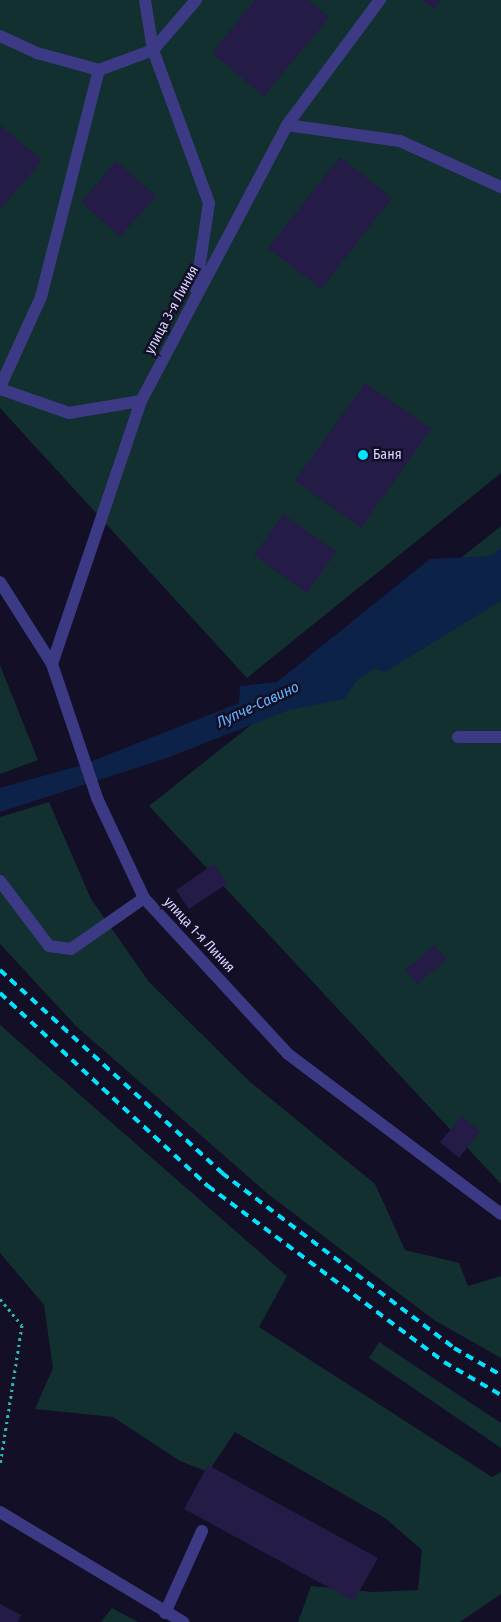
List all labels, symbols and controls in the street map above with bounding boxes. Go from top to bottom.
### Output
street label: улица 3-я Линия [142,263,202,357]
place label: Баня [373,447,402,463]
marker: Баня [357,449,369,461]
water label: Лупче-Савино [214,678,302,732]
street label: улица 1-я Линия [160,894,238,976]

